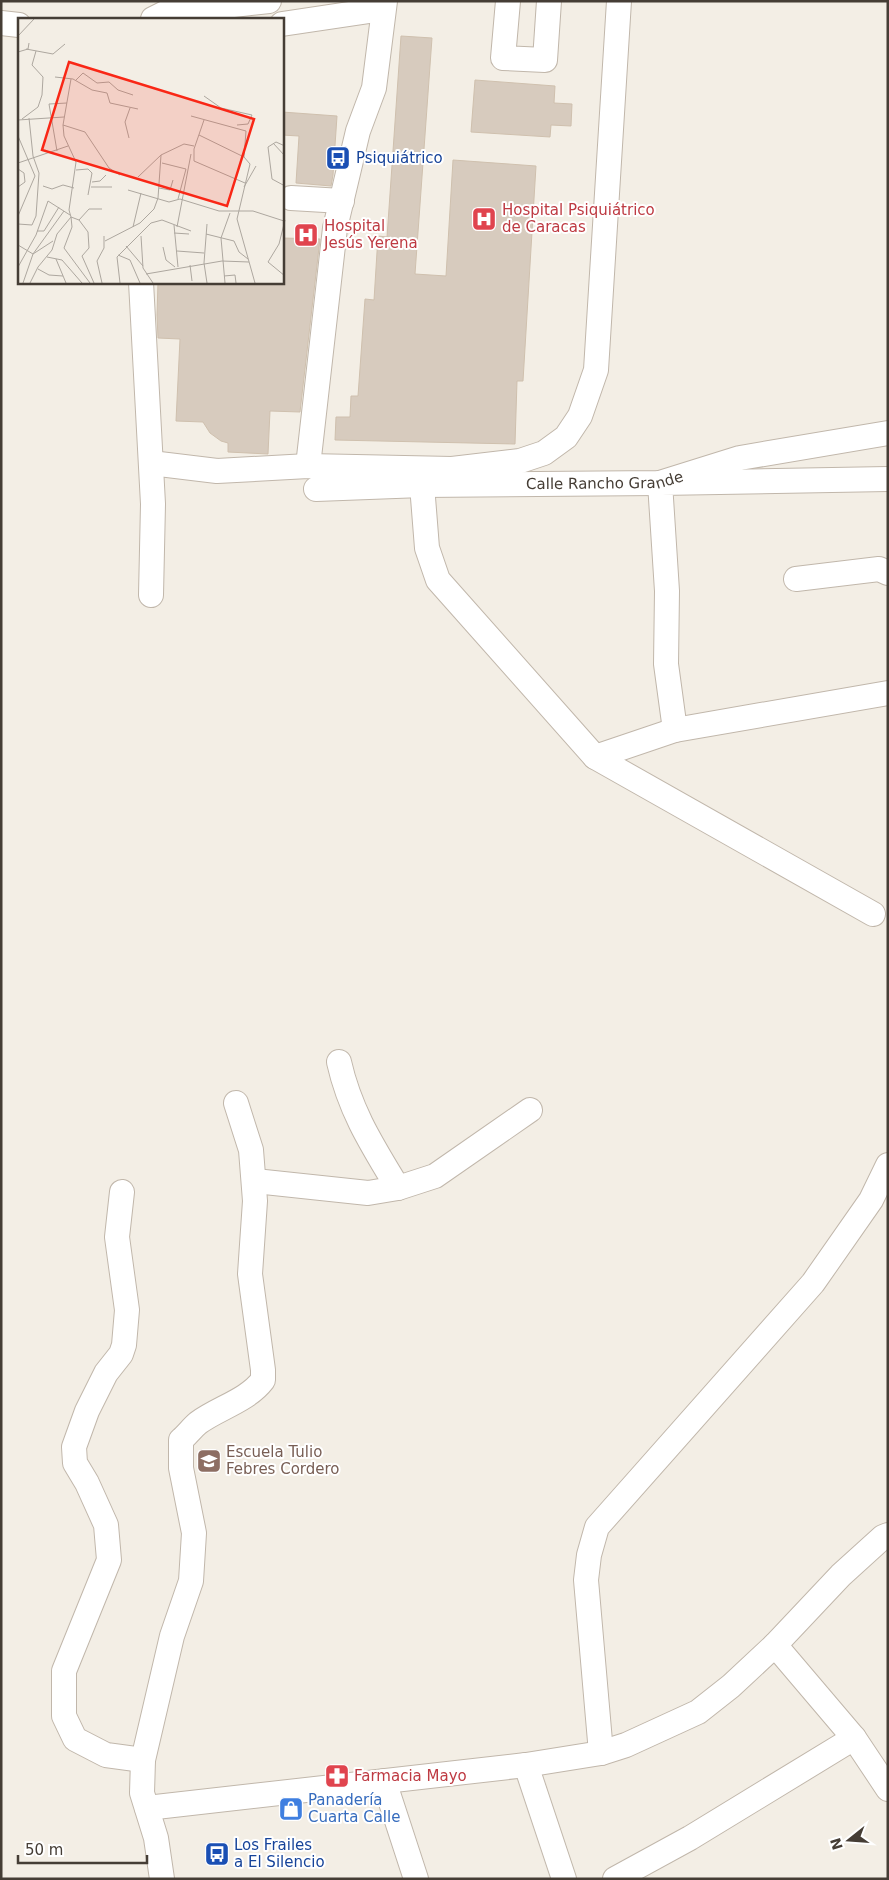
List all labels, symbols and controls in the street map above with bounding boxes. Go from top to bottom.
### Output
inset map [18,18,284,284]
bus stop icon: Psiquiátrico [325,145,351,171]
place label: Psiquiátrico [356,149,443,167]
place label: Hospital Psiquiátrico de Caracas [502,201,655,236]
hospital icon: Hospital Psiquiátrico de Caracas [471,206,497,232]
place label: Hospital Jesús Yerena [323,217,418,252]
hospital icon: Hospital Jesús Yerena [293,222,319,248]
street label: Calle Rancho Grande [526,467,685,493]
place label: Escuela Tulio Febres Cordero [226,1443,340,1478]
school or university icon: Escuela Tulio Febres Cordero [196,1448,222,1474]
pharmacy icon: Farmacia Mayo [324,1763,350,1789]
place label: Farmacia Mayo [354,1767,467,1785]
place label: Panadería Cuarta Calle [308,1791,400,1826]
shop icon: Panadería Cuarta Calle [278,1796,304,1822]
north arrow [824,1815,874,1865]
scale bar [18,1832,146,1864]
place label: Los Frailes a El Silencio [234,1836,325,1871]
text: N [827,1836,846,1852]
text: 50 m [25,1841,63,1859]
bus stop icon: Los Frailes a El Silencio [204,1841,230,1867]

